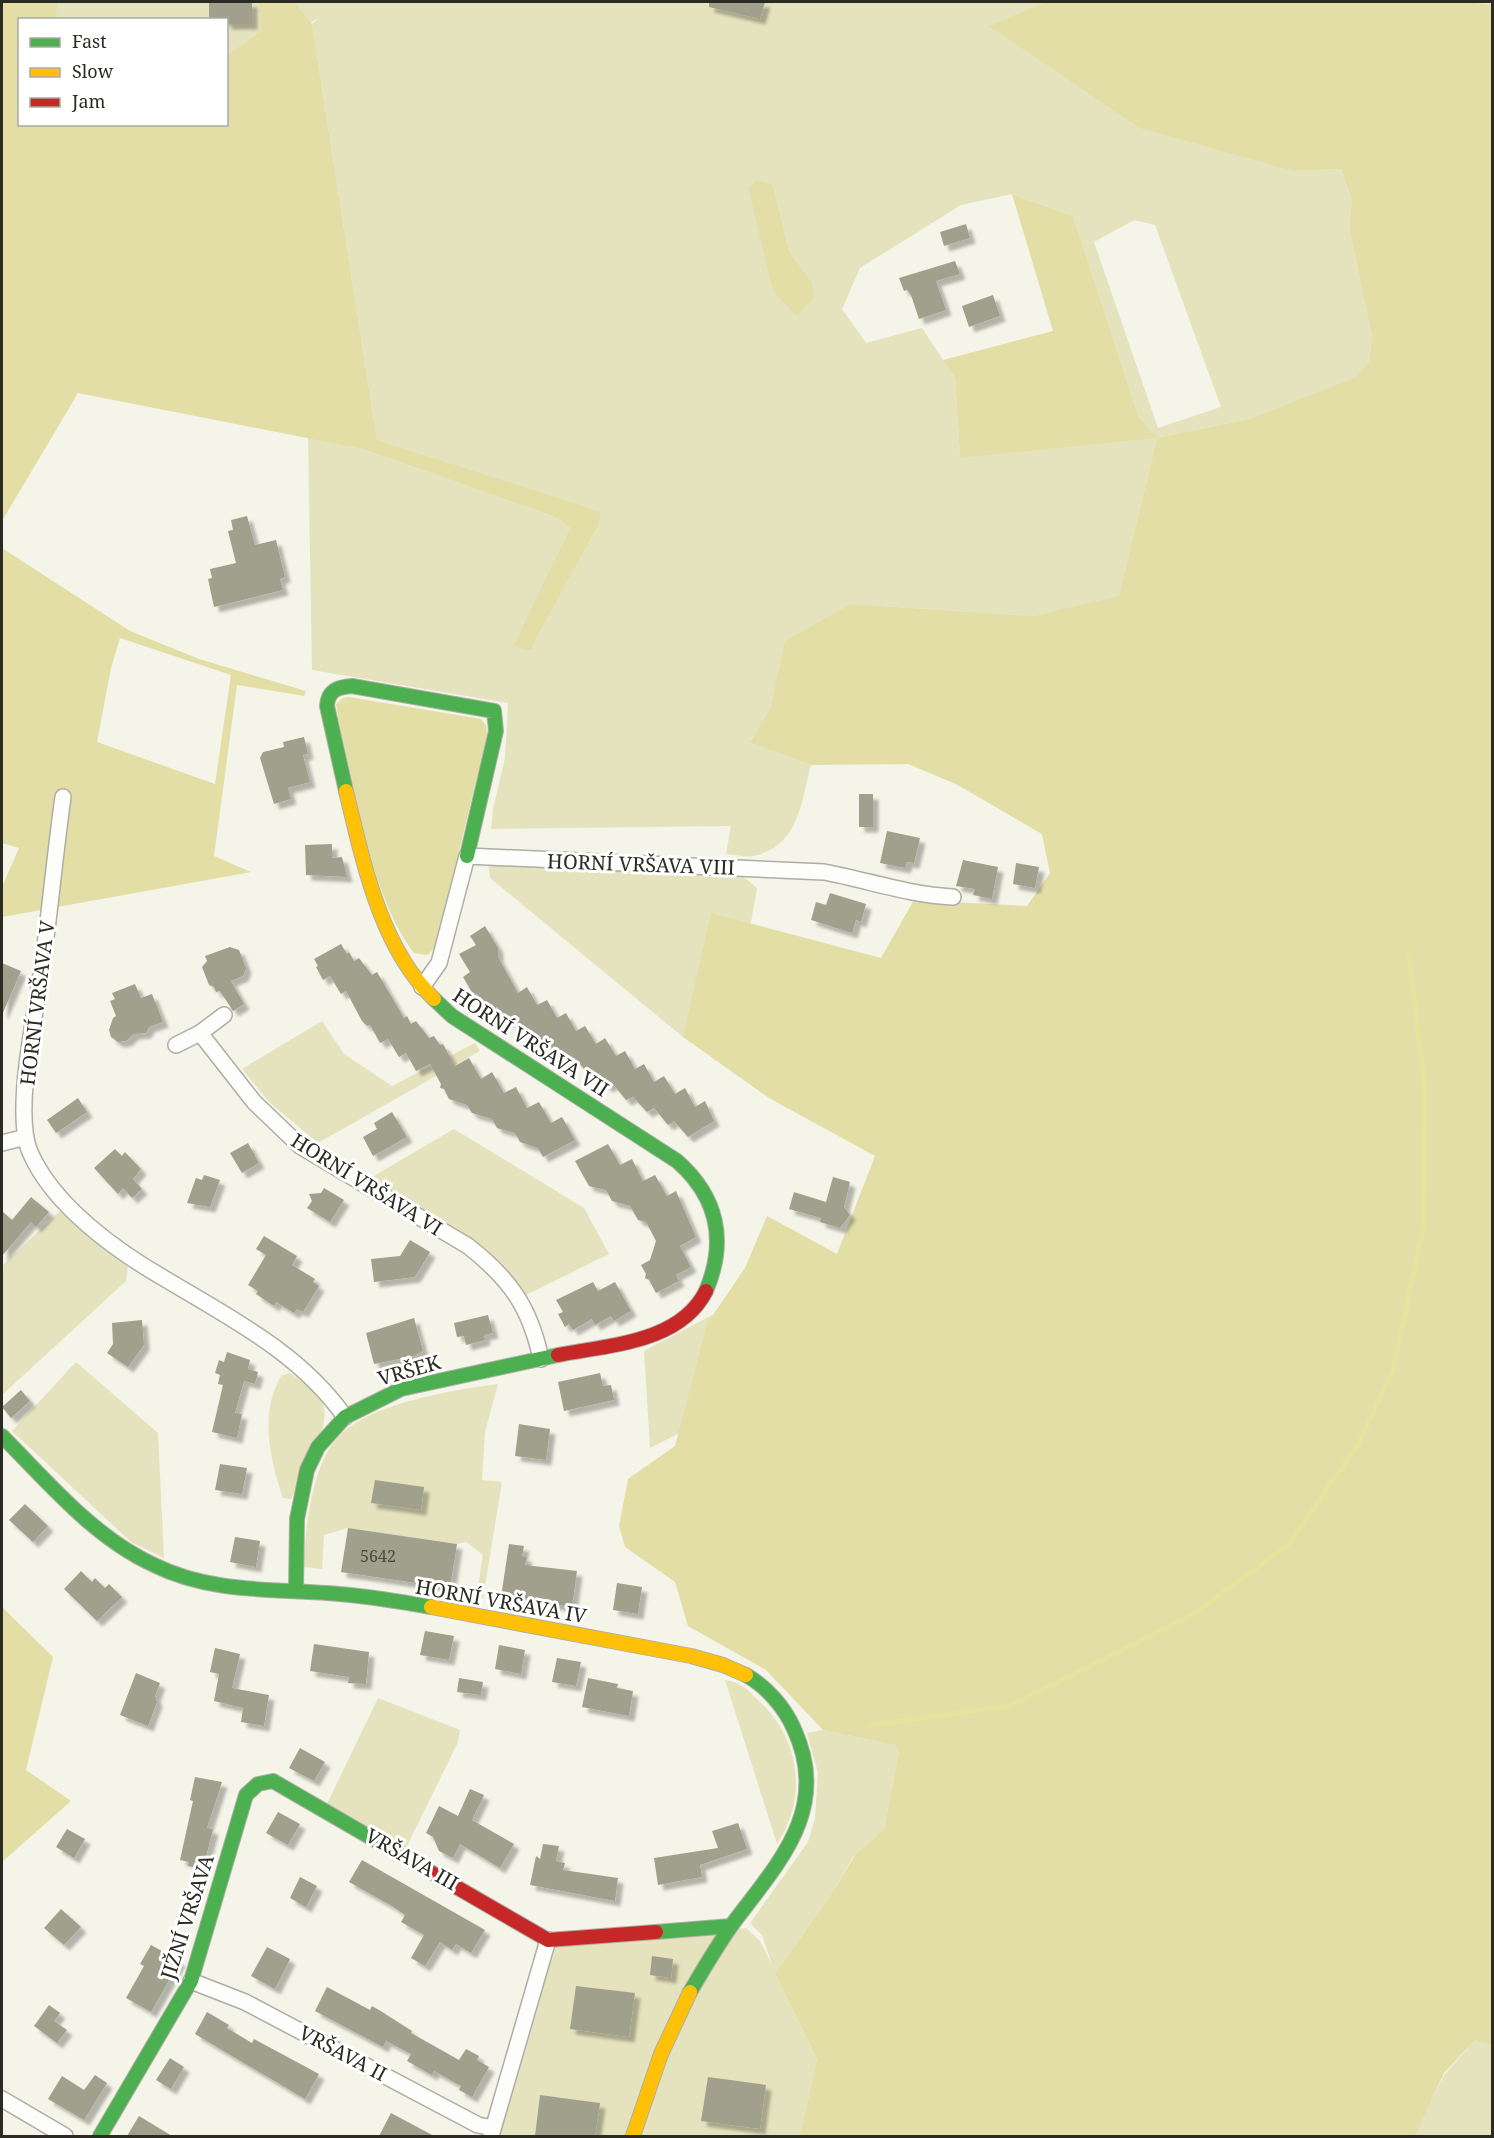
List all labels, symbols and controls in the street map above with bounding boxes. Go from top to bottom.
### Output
legend [18,18,228,126]
text: Fast [72,29,107,53]
text: Slow [72,59,114,83]
text: Jam [71,89,106,113]
street label: HORNÍ VRŠAVA VIII [547,847,735,881]
street label: HORNÍ VRŠAVA V [13,919,61,1087]
street label: HORNÍ VRŠAVA VII [448,981,614,1103]
street label: HORNÍ VRŠAVA VI [286,1127,448,1241]
street label: VRŠEK [375,1348,444,1392]
house number: 5642 [360,1545,396,1567]
street label: HORNÍ VRŠAVA IV [413,1573,589,1629]
street label: VRŠAVA III [361,1822,463,1896]
street label: JIŽNÍ VRŠAVA [154,1850,220,1984]
street label: VRŠAVA II [295,2019,391,2087]

